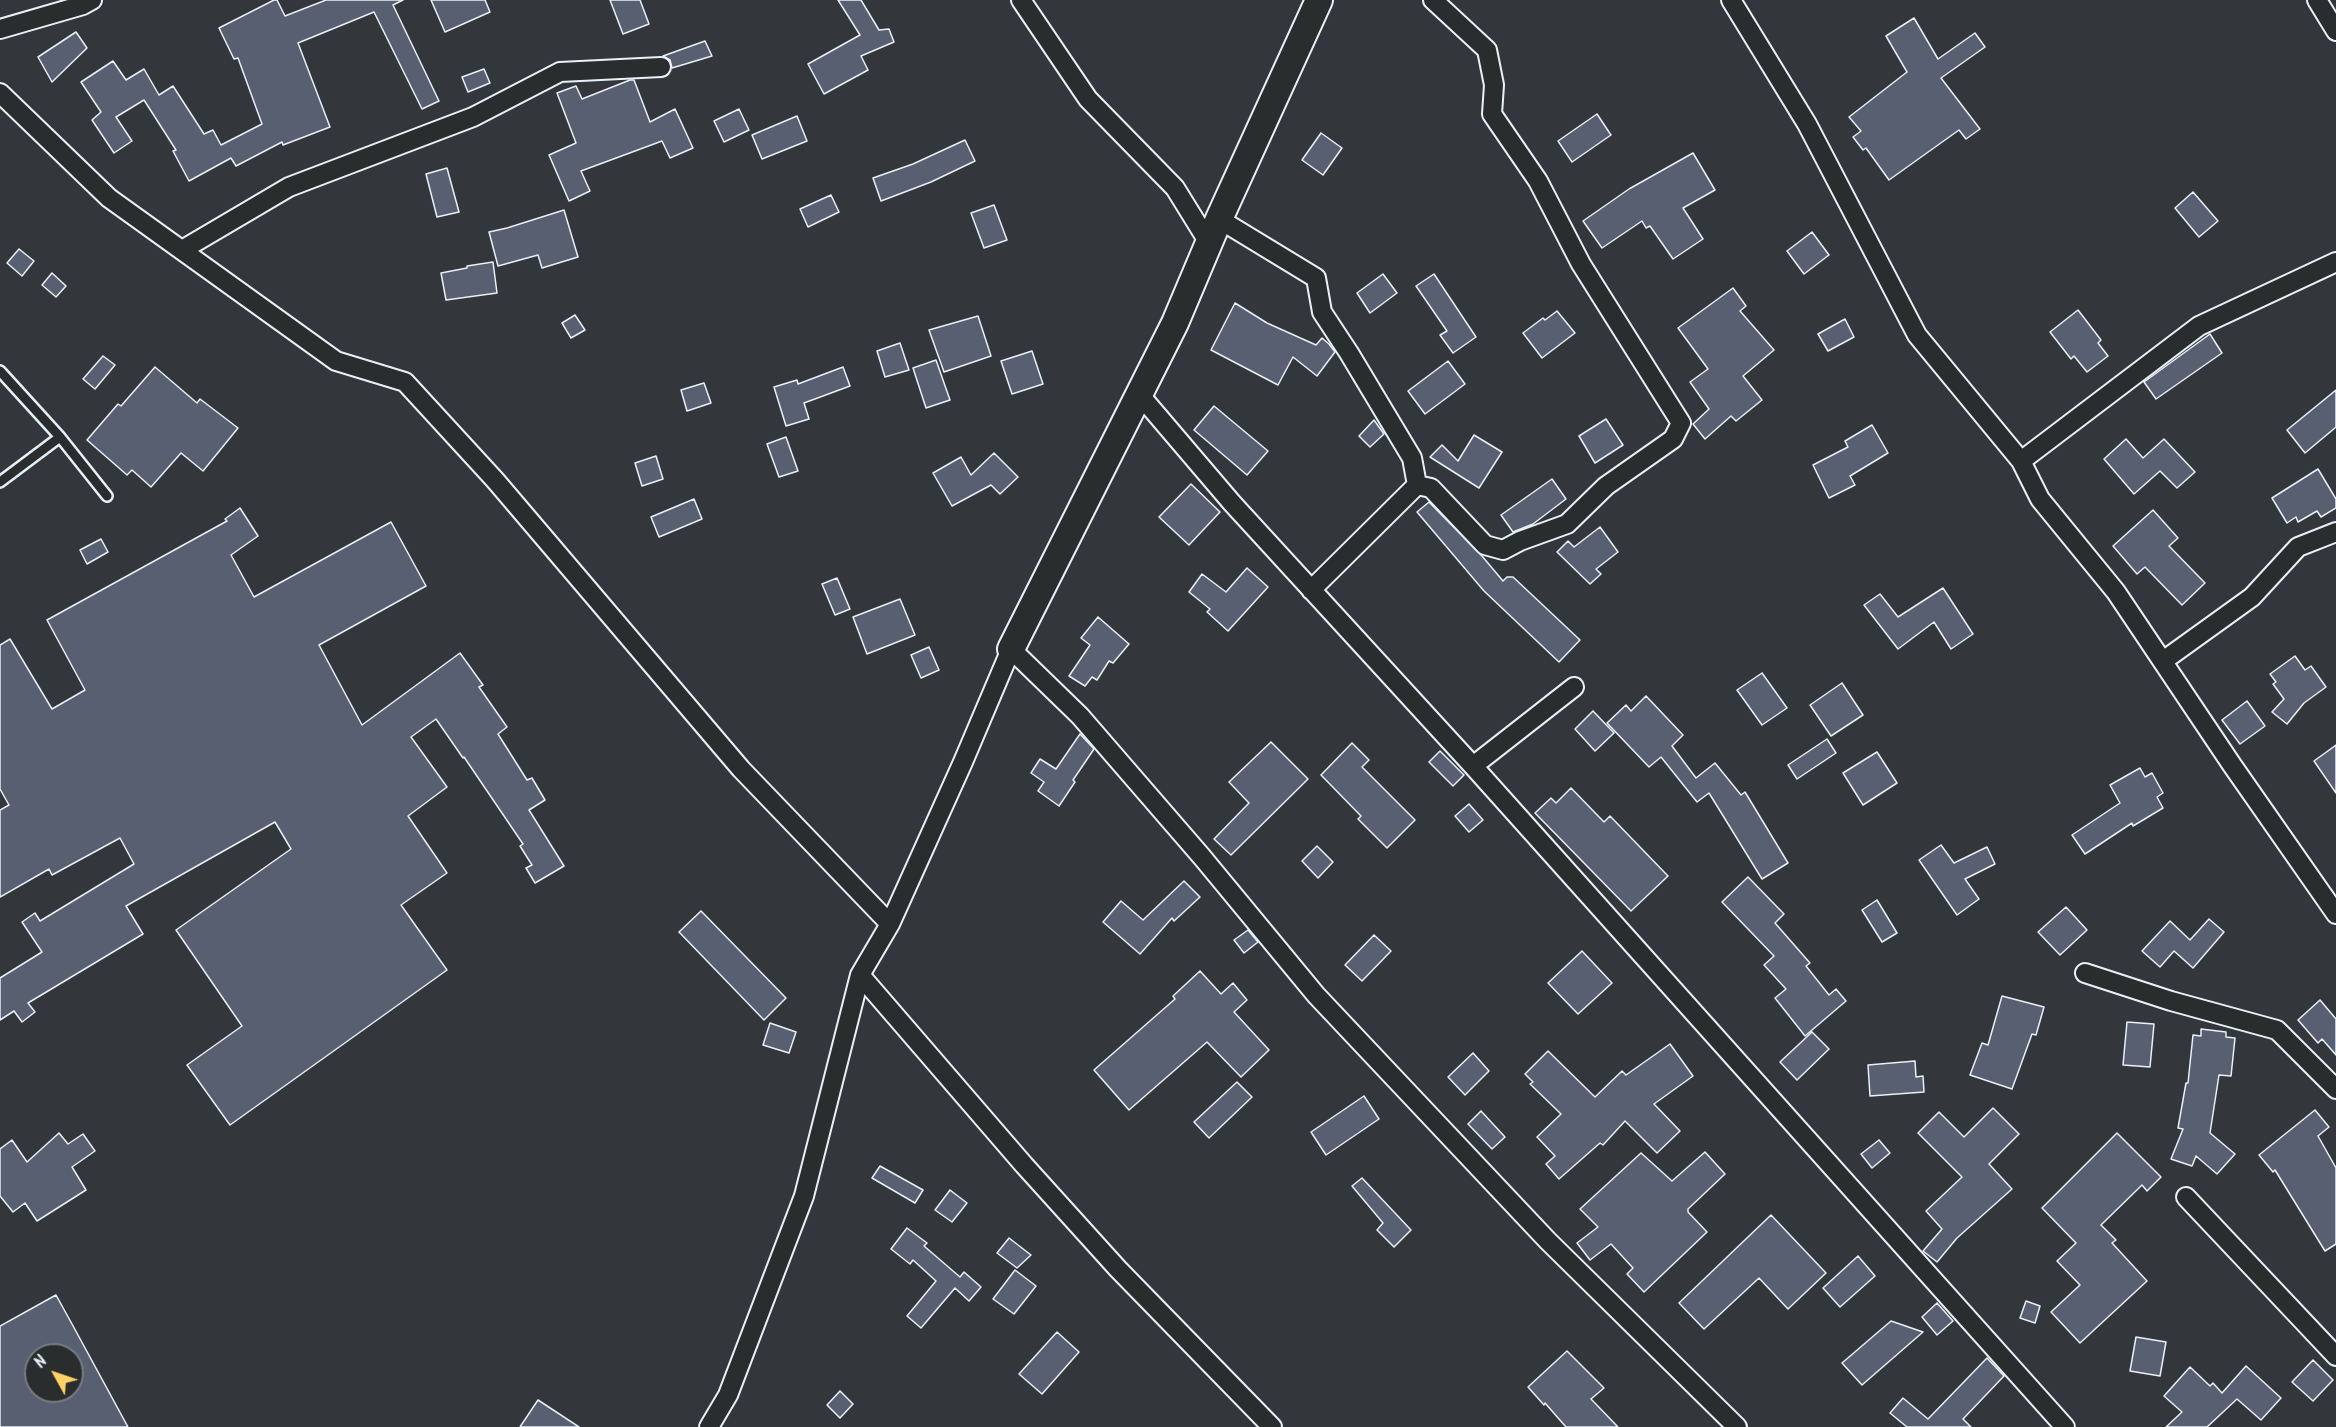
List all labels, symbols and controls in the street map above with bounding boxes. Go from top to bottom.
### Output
north arrow [24,1343,84,1403]
text: N [29,1350,54,1374]

